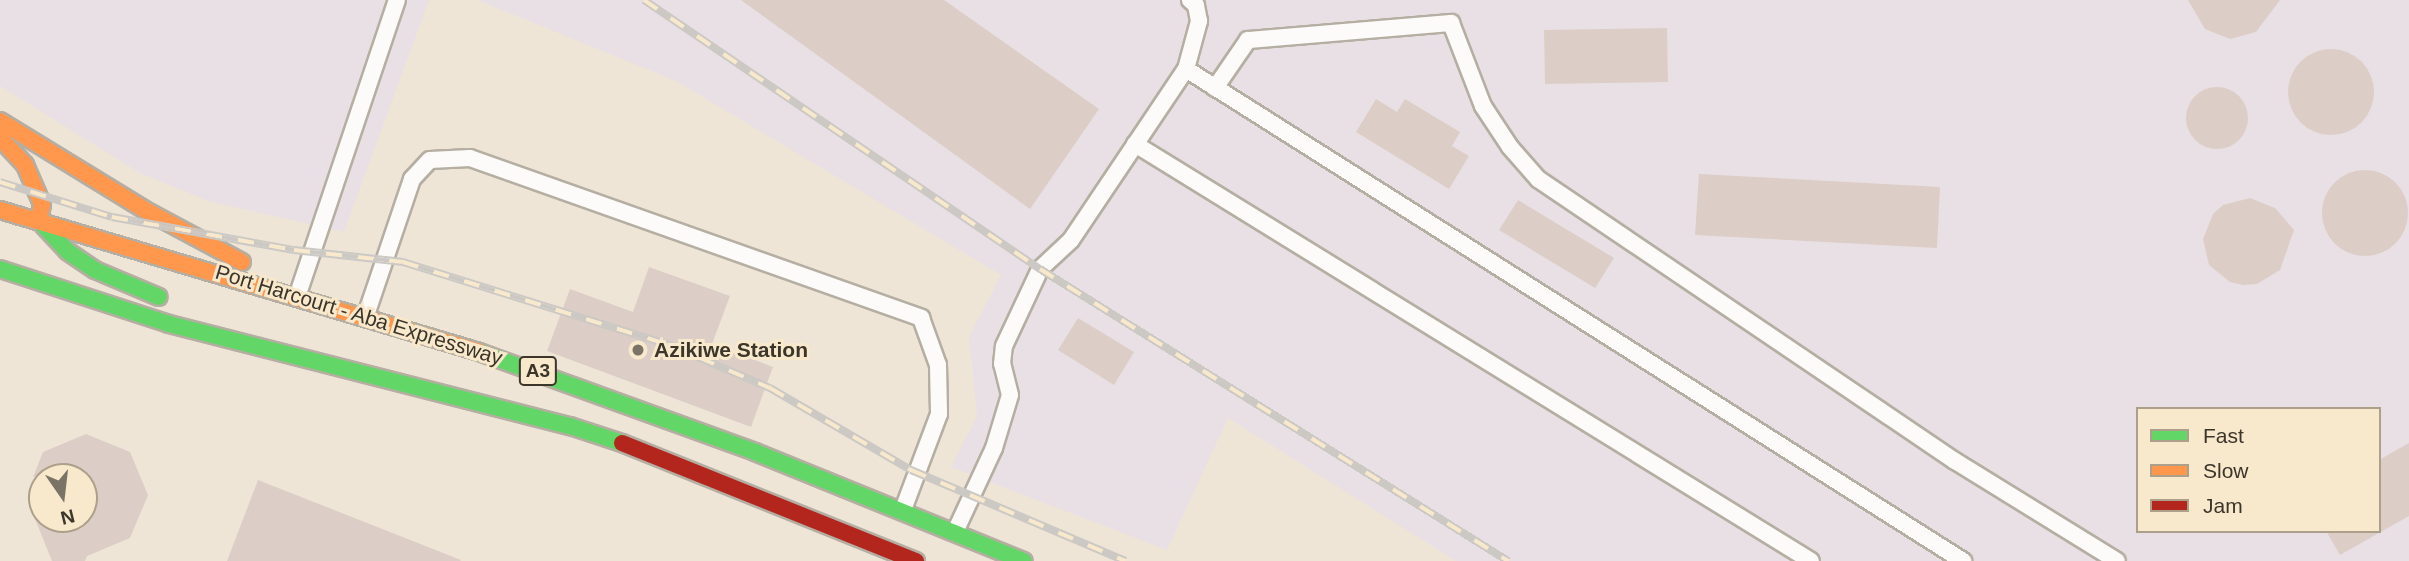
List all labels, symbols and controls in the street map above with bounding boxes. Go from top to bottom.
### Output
street label: Port Harcourt - Aba Expressway [212,259,506,371]
place label: Azikiwe Station [654,337,808,363]
marker: Azikiwe Station [628,340,648,360]
road number: A3 [519,356,557,386]
legend [2136,407,2381,533]
text: Fast [2203,424,2244,447]
text: Slow [2203,459,2249,482]
north arrow [28,463,98,533]
text: Jam [2203,494,2243,517]
text: N [59,505,77,529]

